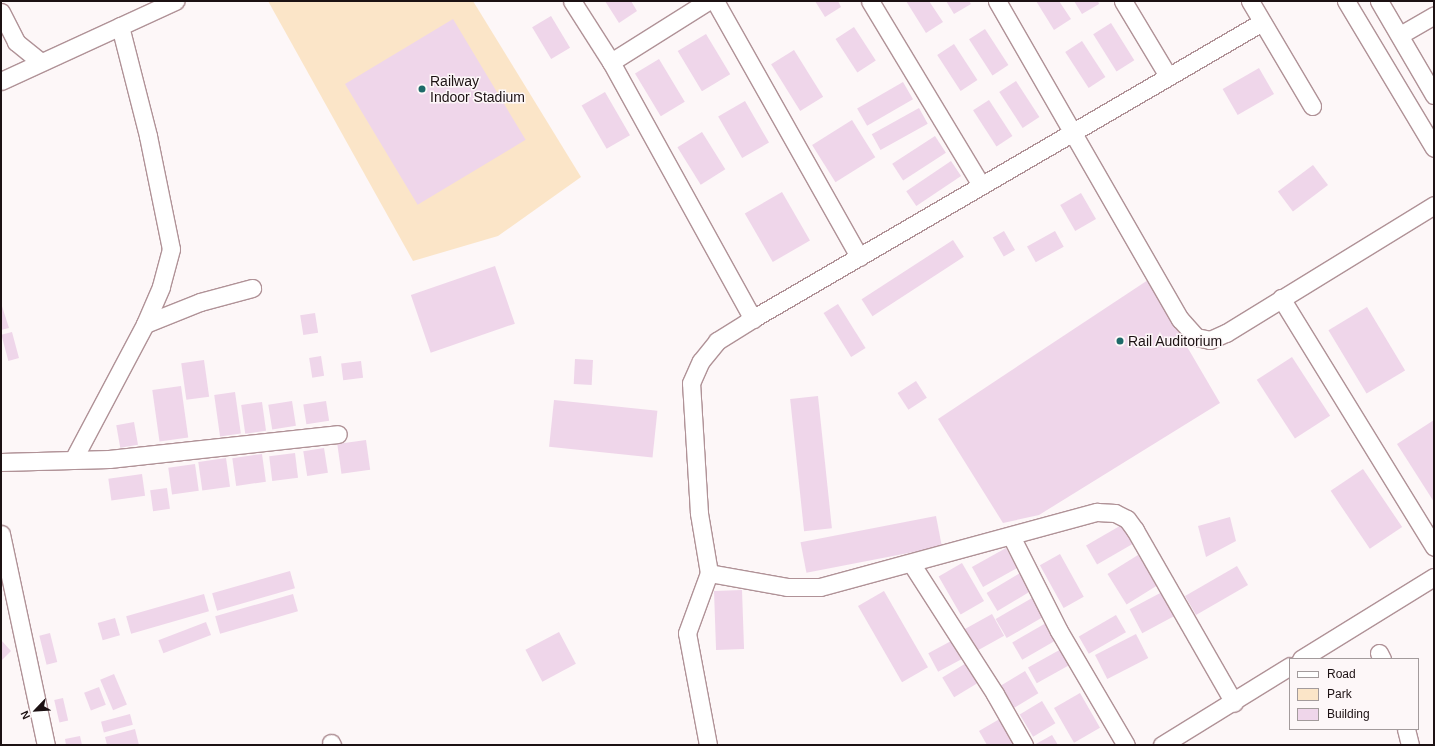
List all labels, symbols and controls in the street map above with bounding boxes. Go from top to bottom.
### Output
place label: Railway Indoor Stadium [430,73,525,106]
marker: Railway Indoor Stadium [417,84,427,94]
place label: Rail Auditorium [1128,333,1223,349]
marker: Rail Auditorium [1115,336,1125,346]
legend [1289,658,1419,730]
text: Road [1327,667,1356,681]
text: Park [1327,687,1352,701]
north arrow [16,690,56,730]
text: Building [1327,707,1370,721]
text: N [18,709,32,721]

